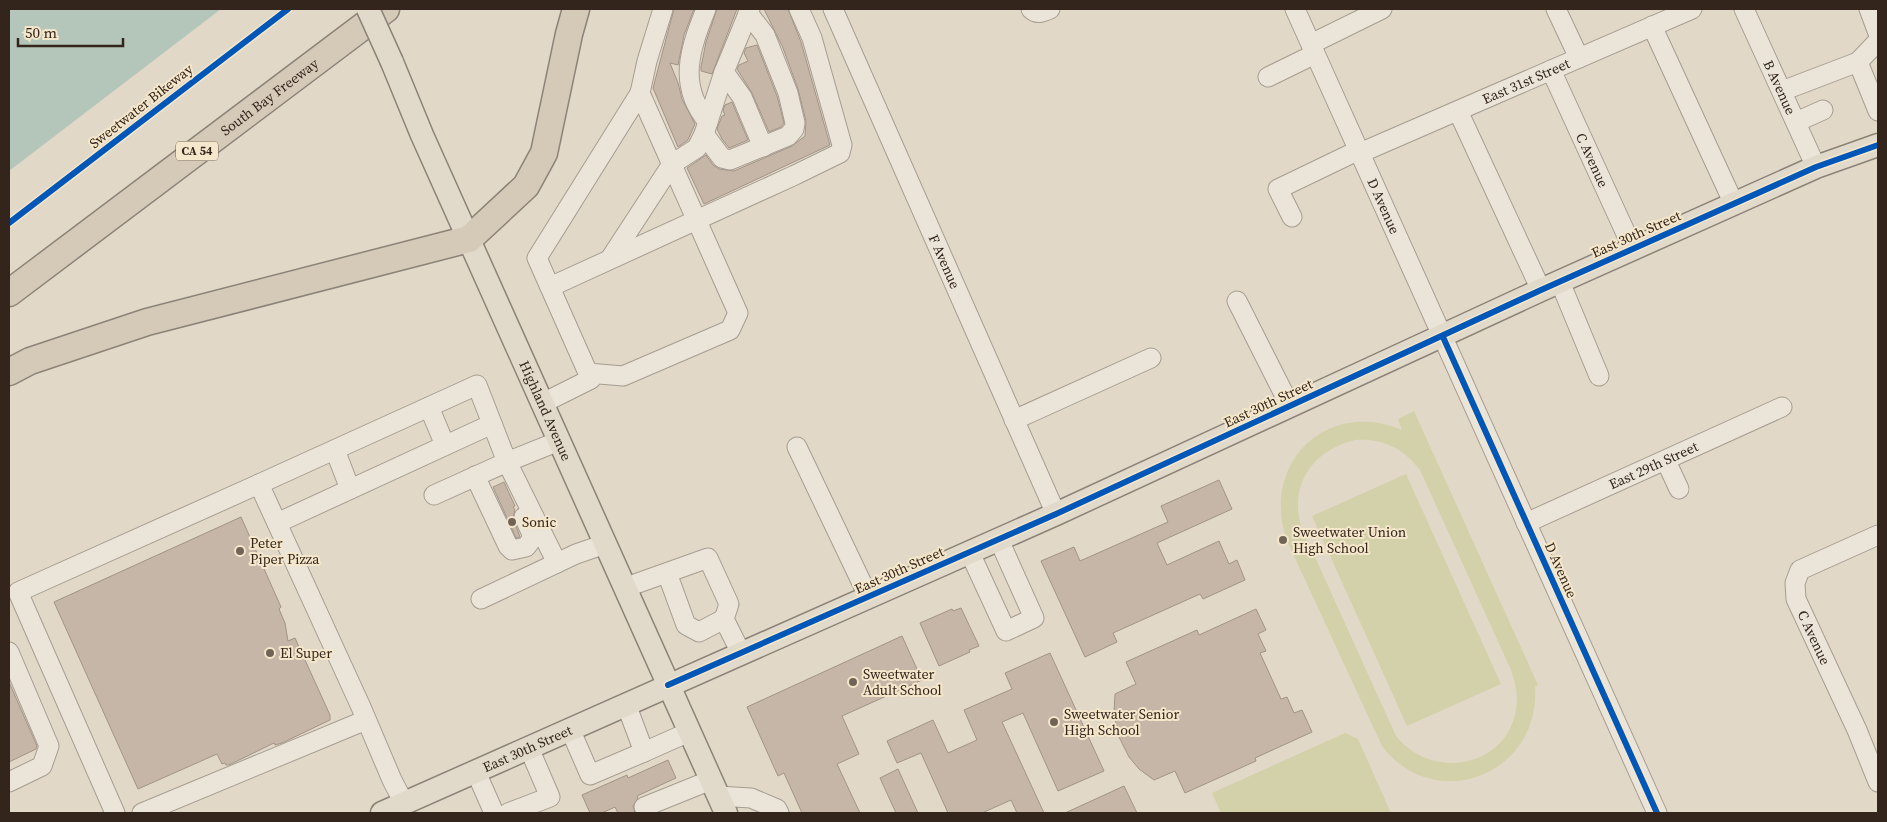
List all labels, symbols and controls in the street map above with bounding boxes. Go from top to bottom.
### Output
scale bar [18,15,122,47]
text: 50 m [25,22,57,43]
street label: South Bay Freeway [216,53,323,140]
street label: East 31st Street [1479,53,1573,109]
street label: B Avenue [1759,57,1801,118]
street label: Sweetwater Bikeway [85,59,198,153]
street label: C Avenue [1571,129,1613,191]
road number: CA 54 [176,142,218,160]
street label: D Avenue [1362,175,1405,237]
street label: East 30th Street [1588,205,1684,263]
street label: F Avenue [924,231,965,292]
street label: Highland Avenue [514,357,577,464]
street label: East 30th Street [1220,373,1316,432]
street label: East 29th Street [1606,436,1702,494]
place label: Sonic [522,512,557,532]
marker: Sonic [506,516,518,528]
place label: Sweetwater Union High School [1293,522,1407,558]
place label: Peter Piper Pizza [250,533,320,569]
marker: Sweetwater Union High School [1277,534,1289,546]
street label: D Avenue [1540,539,1582,601]
street label: East 30th Street [851,541,947,599]
marker: Peter Piper Pizza [234,545,246,557]
street label: C Avenue [1793,607,1835,668]
place label: El Super [280,643,332,663]
marker: El Super [264,647,276,659]
place label: Sweetwater Adult School [863,664,942,700]
marker: Sweetwater Adult School [847,676,859,688]
place label: Sweetwater Senior High School [1064,704,1179,740]
marker: Sweetwater Senior High School [1048,716,1060,728]
street label: East 30th Street [479,720,576,777]

